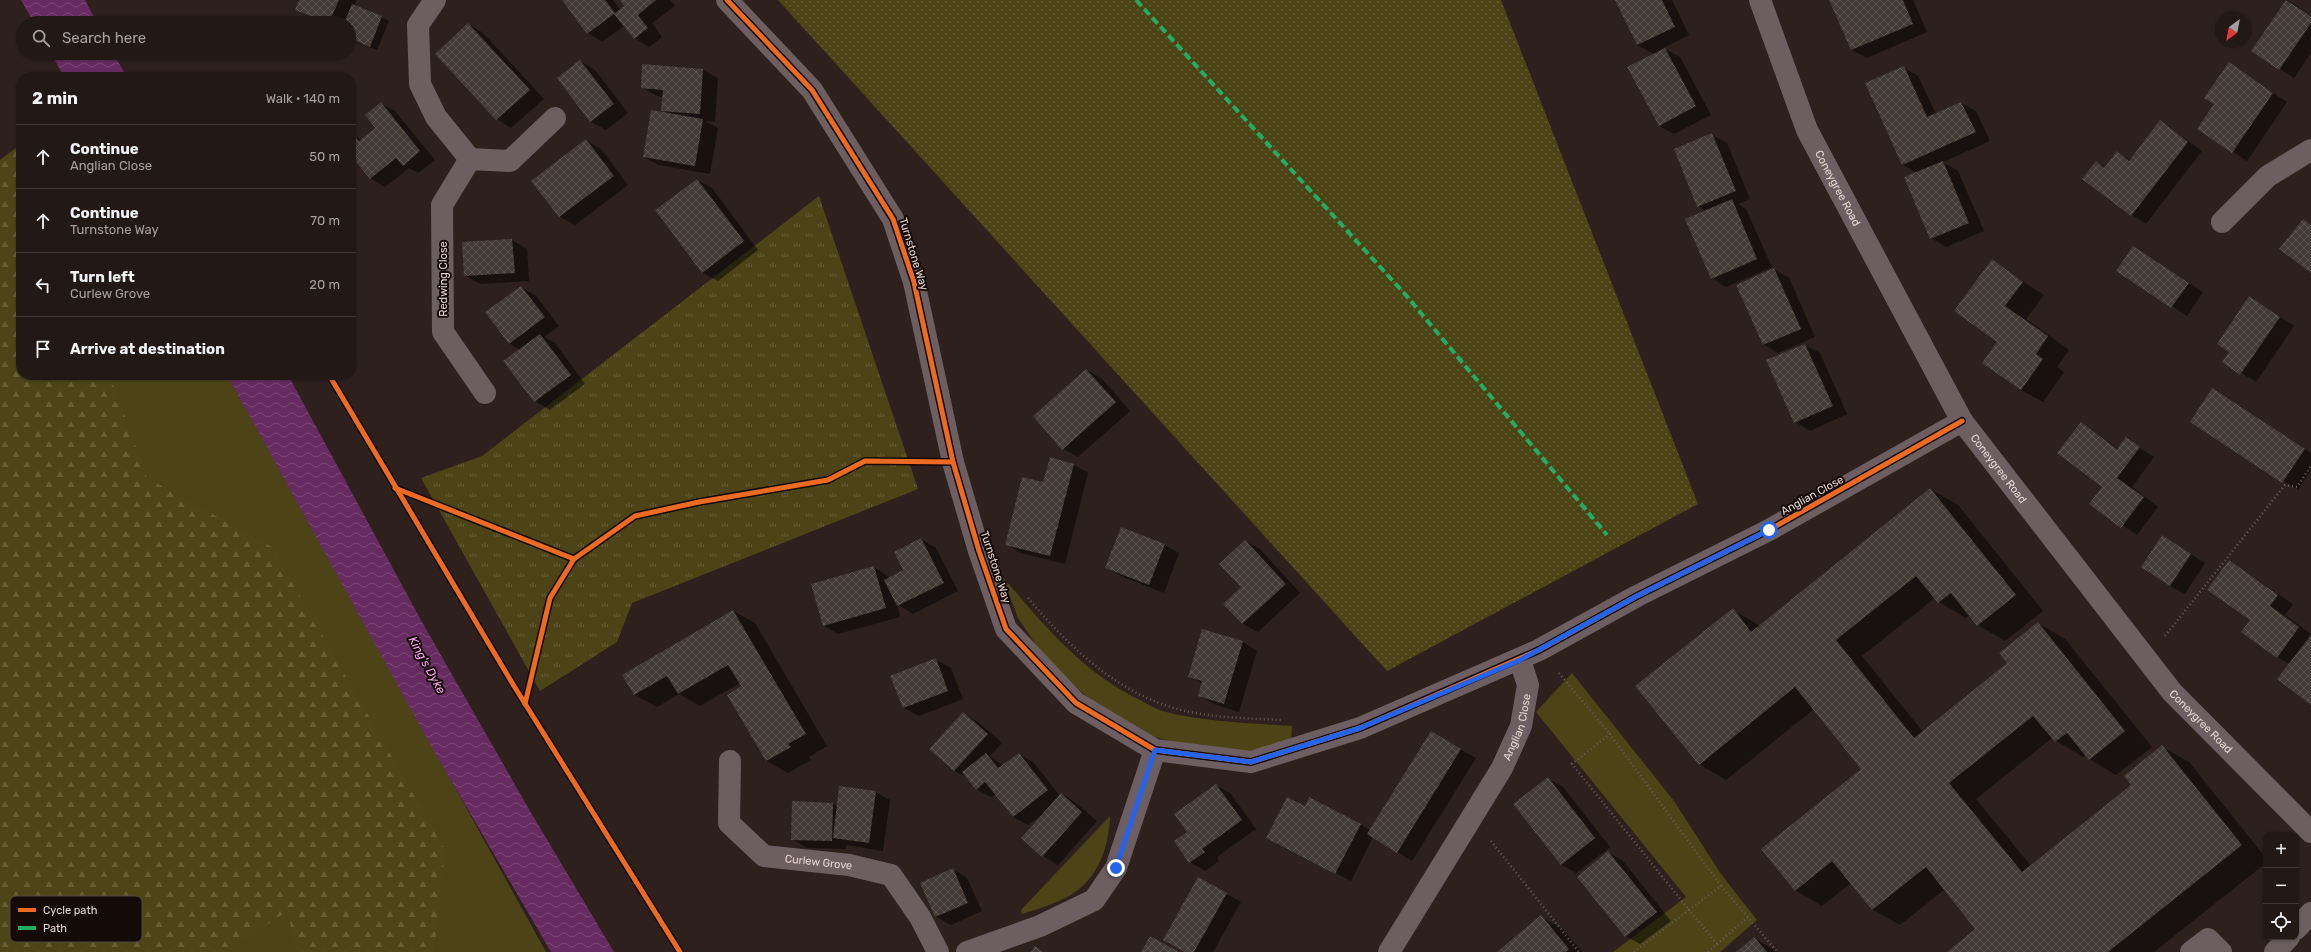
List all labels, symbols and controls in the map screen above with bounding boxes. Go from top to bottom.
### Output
north arrow [2215,12,2251,48]
search box [16,16,356,60]
icon: search [30,27,52,49]
text: Search here [62,29,146,47]
text: 2 min [32,88,78,108]
text: Walk · 140 m [266,91,340,106]
text: Continue [70,140,139,158]
icon: ahead [32,146,54,168]
street label: Coneygree Road [1812,148,1863,228]
text: 50 m [309,149,340,164]
text: Anglian Close [70,158,152,173]
text: Continue [70,204,139,222]
icon: ahead [32,210,54,232]
text: 70 m [310,213,340,228]
street label: Turnstone Way [896,216,931,292]
text: Turnstone Way [70,222,159,237]
street label: Redwing Close [437,241,450,317]
text: Turn left [70,268,135,286]
icon: left [32,274,54,296]
text: 20 m [309,277,340,292]
text: Curlew Grove [70,286,150,301]
icon: arrive [32,338,54,360]
text: Arrive at destination [70,340,225,358]
street label: Coneygree Road [1968,432,2029,506]
street label: Anglian Close [1779,473,1846,518]
route start [1760,521,1778,539]
street label: Turnstone Way [978,529,1013,605]
water label: King's Dyke [406,634,449,696]
street label: Coneygree Road [2166,687,2235,756]
street label: Anglian Close [1500,693,1533,762]
map controls [2263,832,2299,940]
button: + [2263,832,2299,868]
street label: Curlew Grove [784,852,854,873]
route end [1107,859,1125,877]
button: − [2263,868,2299,904]
legend [10,896,142,942]
text: Cycle path [43,904,97,917]
button: locate [2263,904,2299,940]
text: Path [43,922,67,935]

